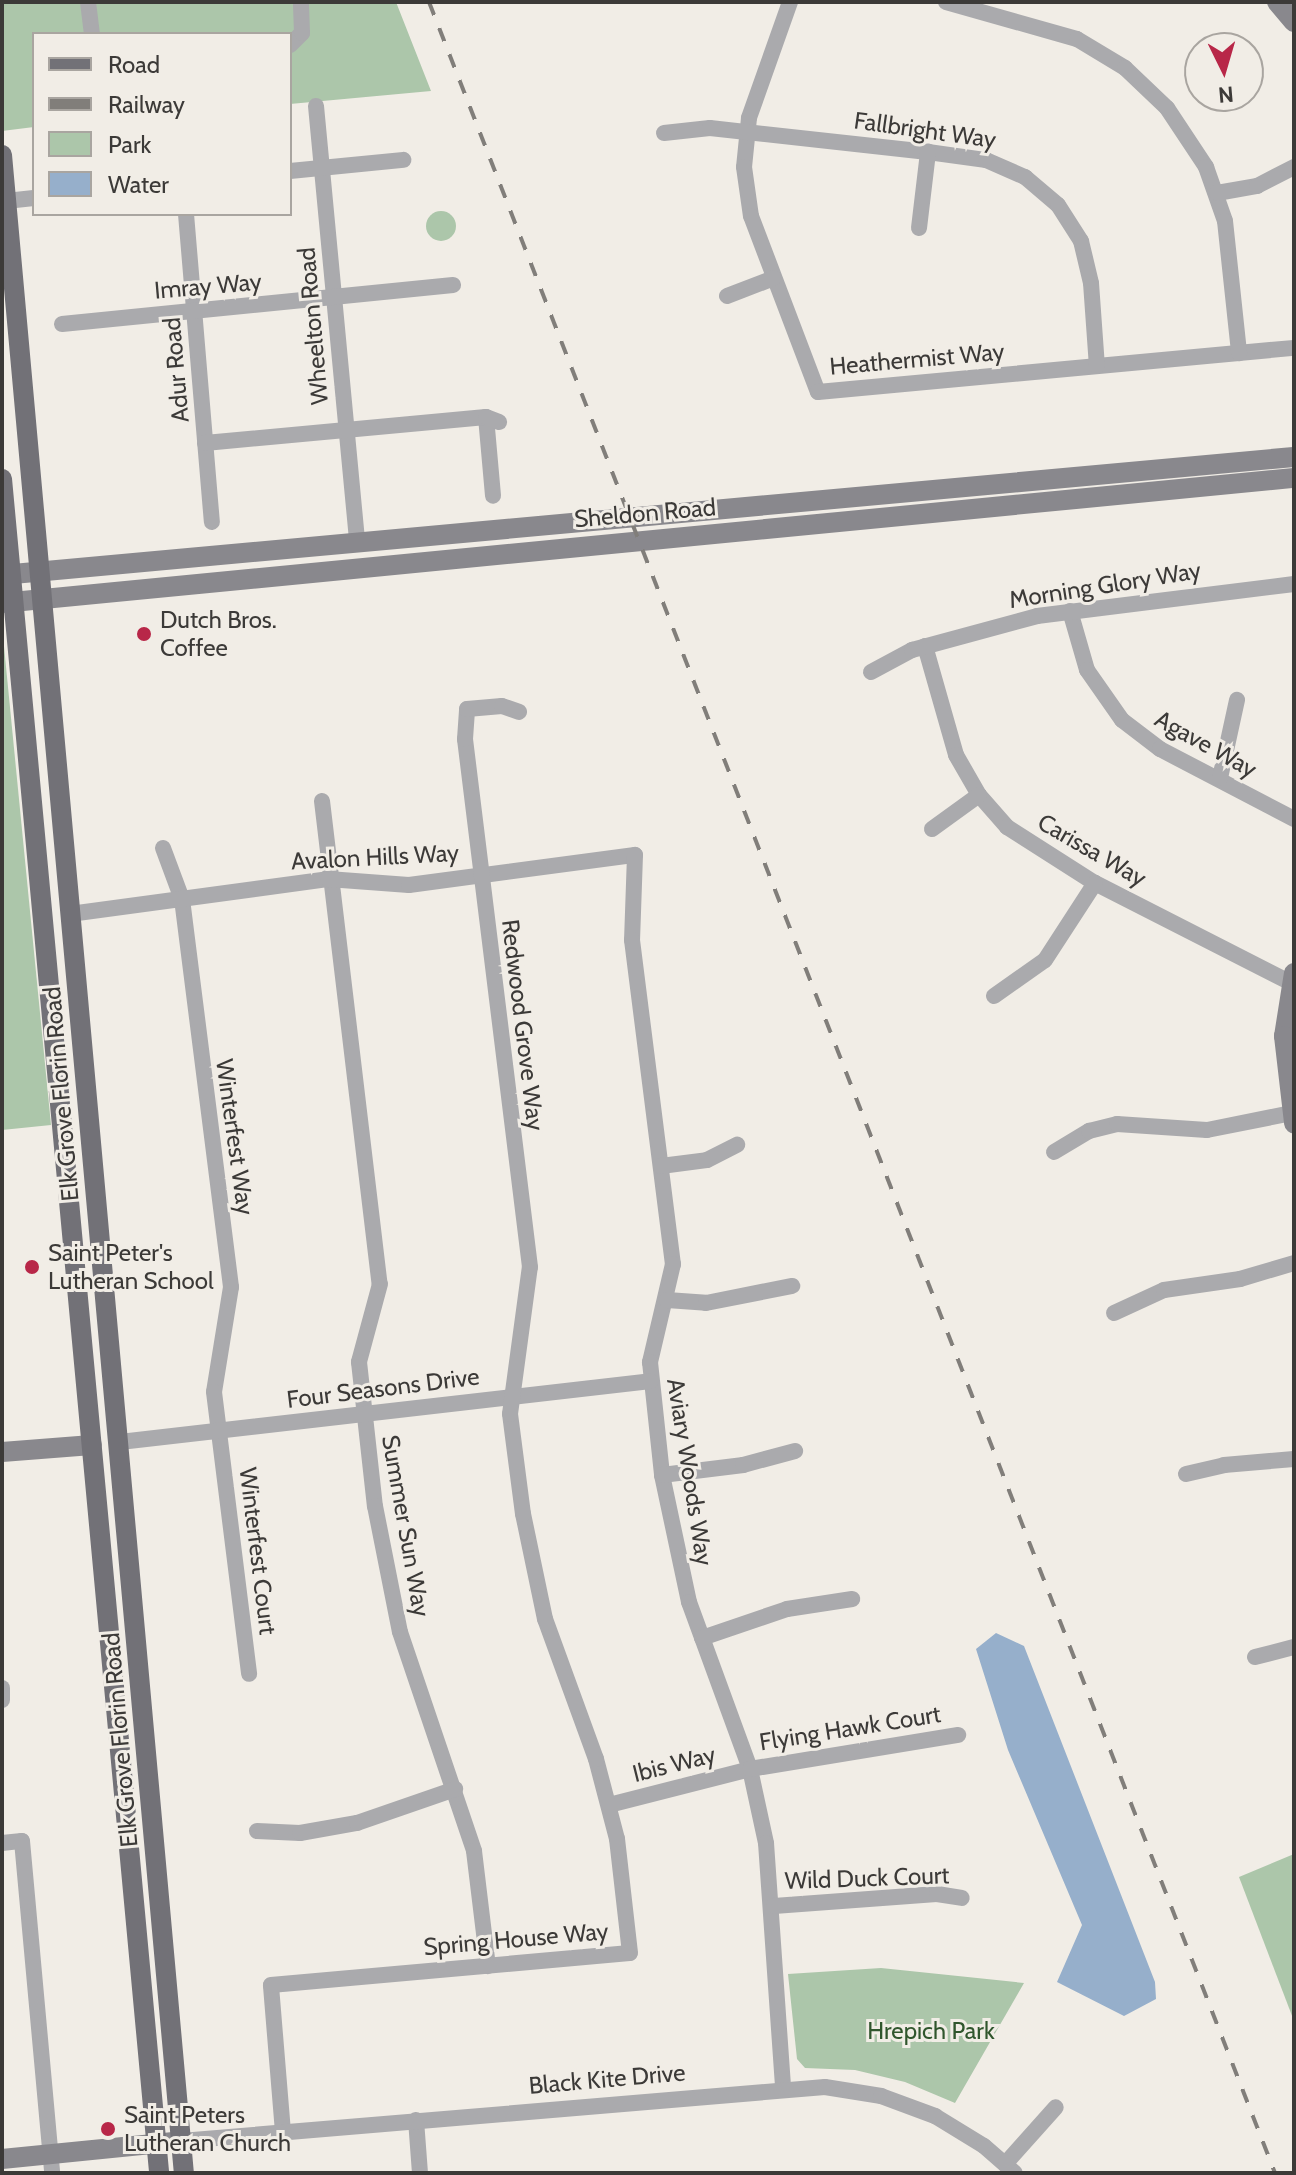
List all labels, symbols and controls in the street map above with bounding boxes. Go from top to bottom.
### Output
legend [32,32,292,216]
north arrow [1184,32,1264,112]
text: Road [108,50,160,79]
text: N [1217,80,1235,109]
text: Railway [108,90,185,119]
street label: Fallbright Way [852,106,998,154]
text: Park [108,130,151,159]
text: Water [108,170,169,199]
street label: Wheelton Road [292,246,334,406]
street label: Imray Way [153,267,263,305]
street label: Adur Road [157,316,195,424]
street label: Heathermist Way [828,337,1006,381]
street label: Sheldon Road [573,492,717,534]
street label: Morning Glory Way [1007,556,1203,614]
place label: Dutch Bros. Coffee [160,606,277,662]
marker: Dutch Bros. Coffee [135,625,153,643]
street label: Agave Way [1150,704,1262,784]
street label: Carissa Way [1033,807,1151,893]
street label: Avalon Hills Way [290,838,460,876]
street label: Redwood Grove Way [496,918,550,1132]
street label: Elk Grove Florin Road [37,985,85,1203]
street label: Winterfest Way [210,1057,260,1217]
place label: Saint Peter's Lutheran School [48,1239,214,1295]
marker: Saint Peter's Lutheran School [23,1258,41,1276]
street label: Four Seasons Drive [285,1362,481,1414]
street label: Aviary Woods Way [661,1376,719,1568]
street label: Summer Sun Way [376,1433,436,1619]
street label: Winterfest Court [233,1466,283,1636]
street label: Elk Grove Florin Road [96,1631,144,1849]
street label: Flying Hawk Court [757,1699,943,1757]
street label: Ibis Way [629,1740,719,1788]
street label: Wild Duck Court [784,1861,950,1895]
street label: Spring House Way [422,1917,610,1961]
park label: Hrepich Park [867,2017,995,2045]
street label: Black Kite Drive [527,2058,687,2100]
place label: Saint Peters Lutheran Church [124,2101,291,2157]
marker: Saint Peters Lutheran Church [99,2120,117,2138]

